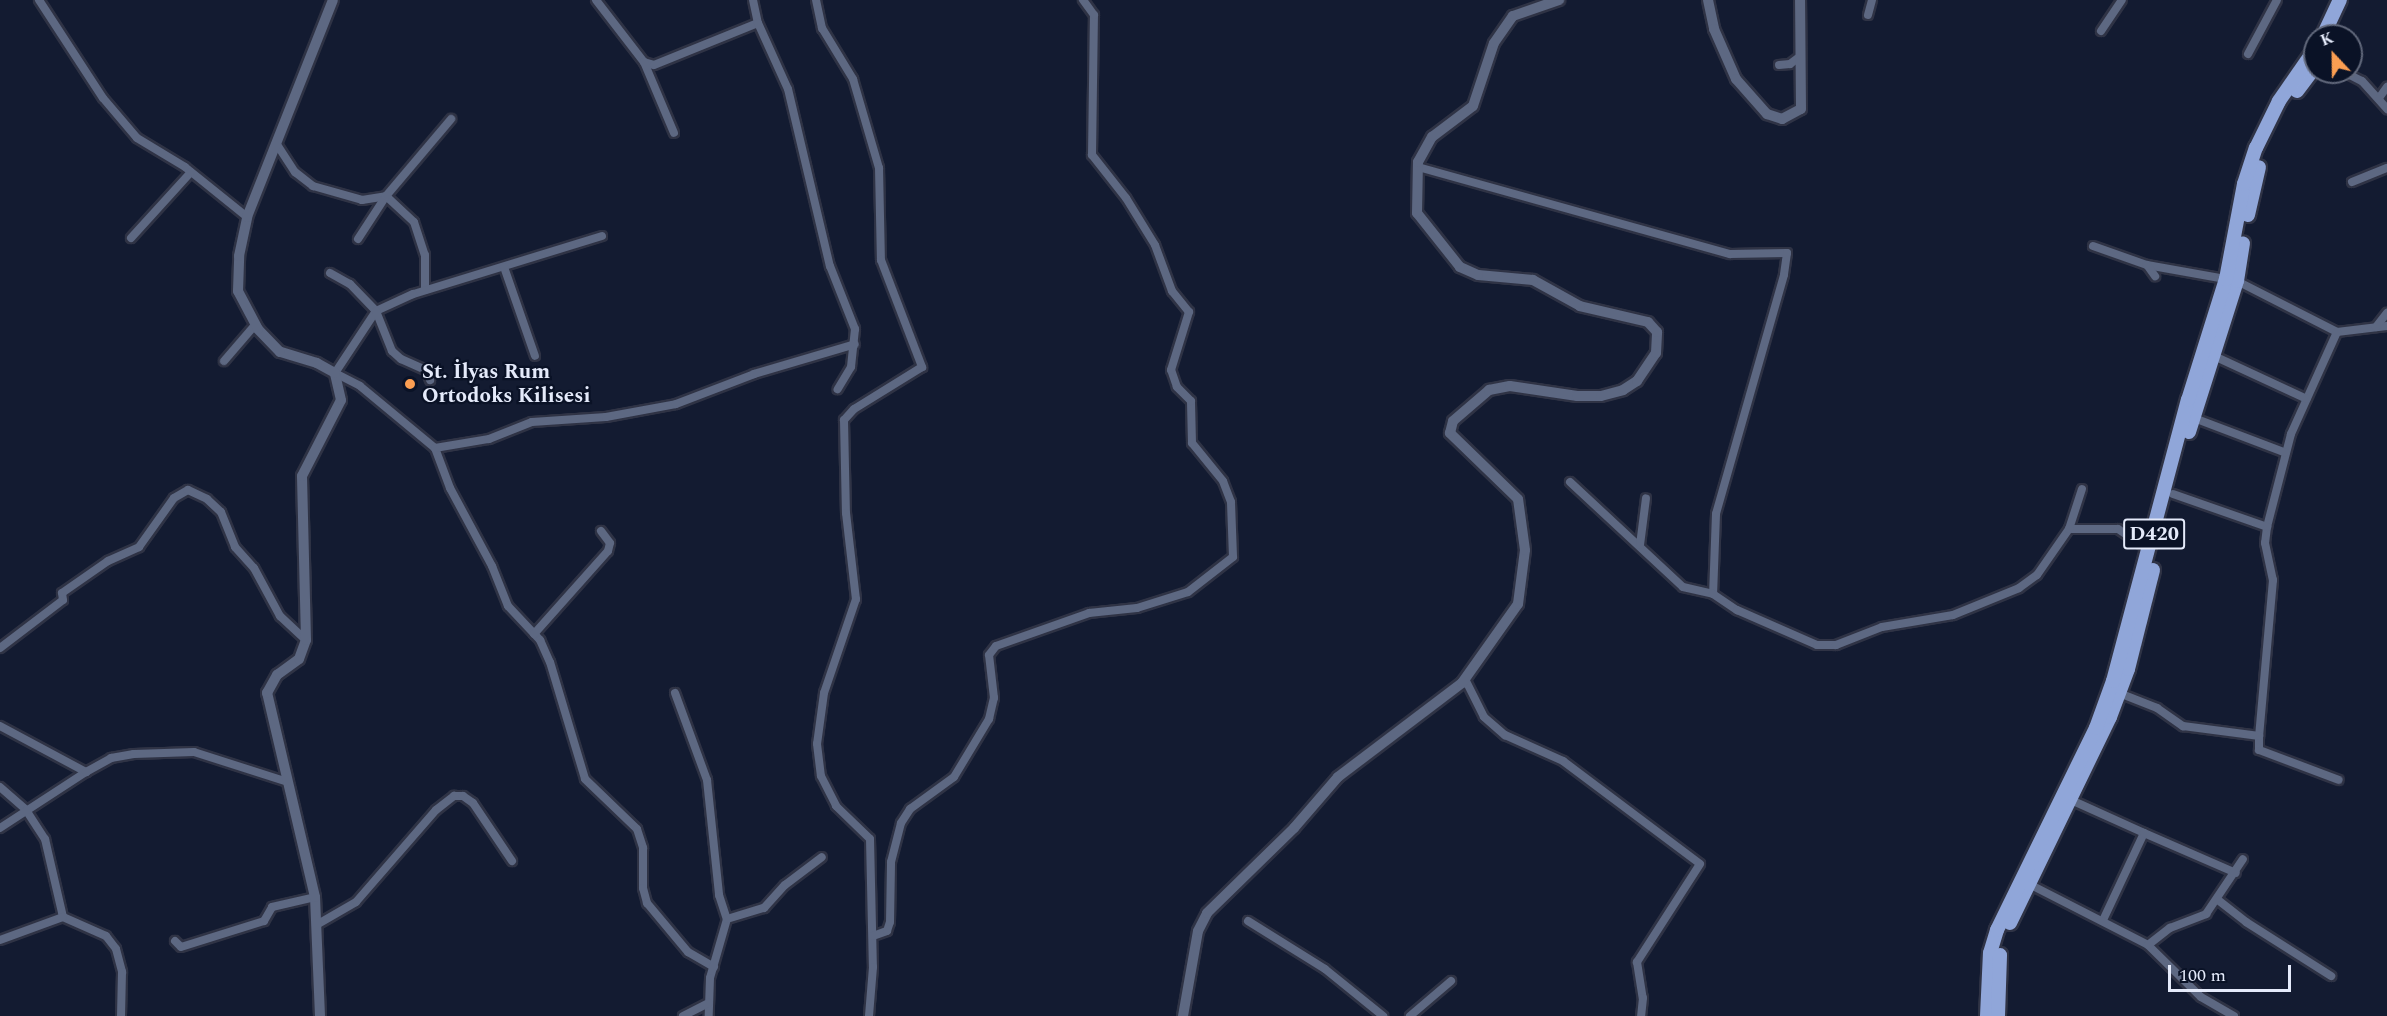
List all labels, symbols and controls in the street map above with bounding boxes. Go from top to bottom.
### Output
north arrow [2303,24,2363,84]
text: K [2317,26,2337,53]
place label: St. İlyas Rum Ortodoks Kilisesi [422,359,590,409]
marker: St. İlyas Rum Ortodoks Kilisesi [403,377,417,391]
road number: D420 [2122,517,2186,551]
scale bar [2171,953,2294,991]
text: 100 m [2179,962,2226,989]

